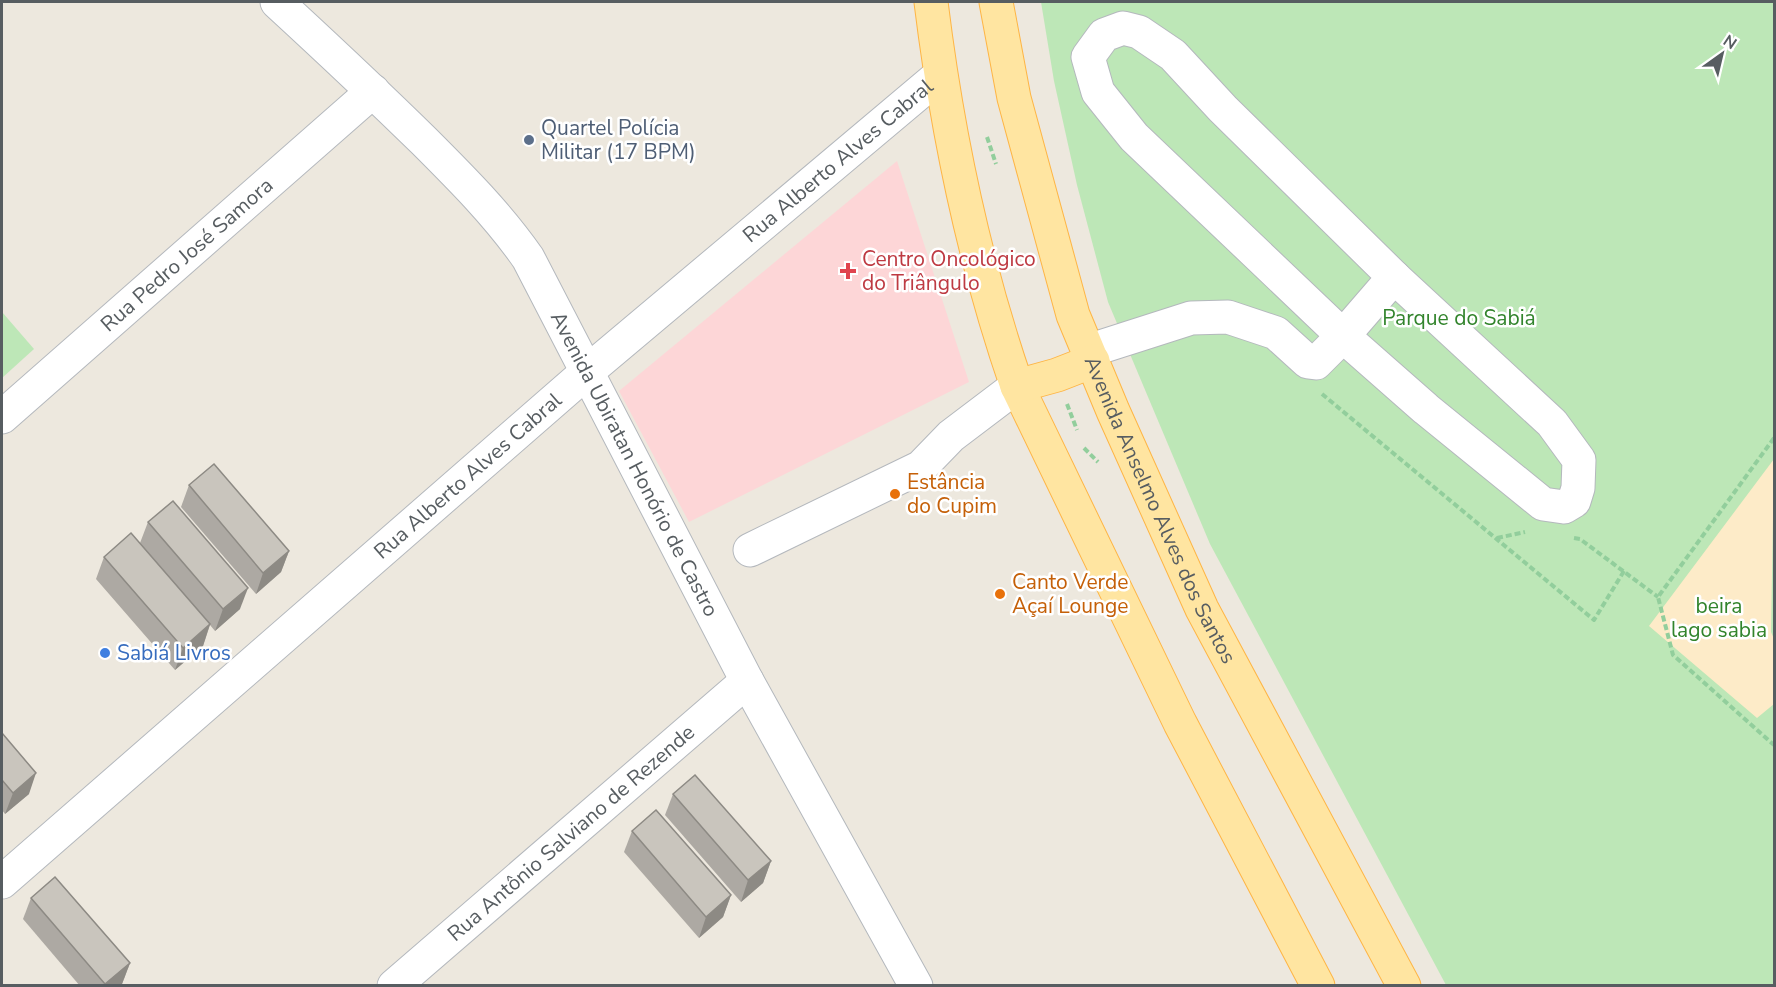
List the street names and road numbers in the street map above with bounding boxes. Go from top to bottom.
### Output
street label: Rua Alberto Alves Cabral [737,72,939,249]
street label: Rua Pedro José Samora [95,171,279,338]
street label: Avenida Ubiratan Honório de Castro [544,307,725,621]
street label: Avenida Anselmo Alves dos Santos [1078,352,1243,668]
street label: Rua Alberto Alves Cabral [368,386,568,565]
street label: Rua Antônio Salviano de Rezende [441,718,701,948]

